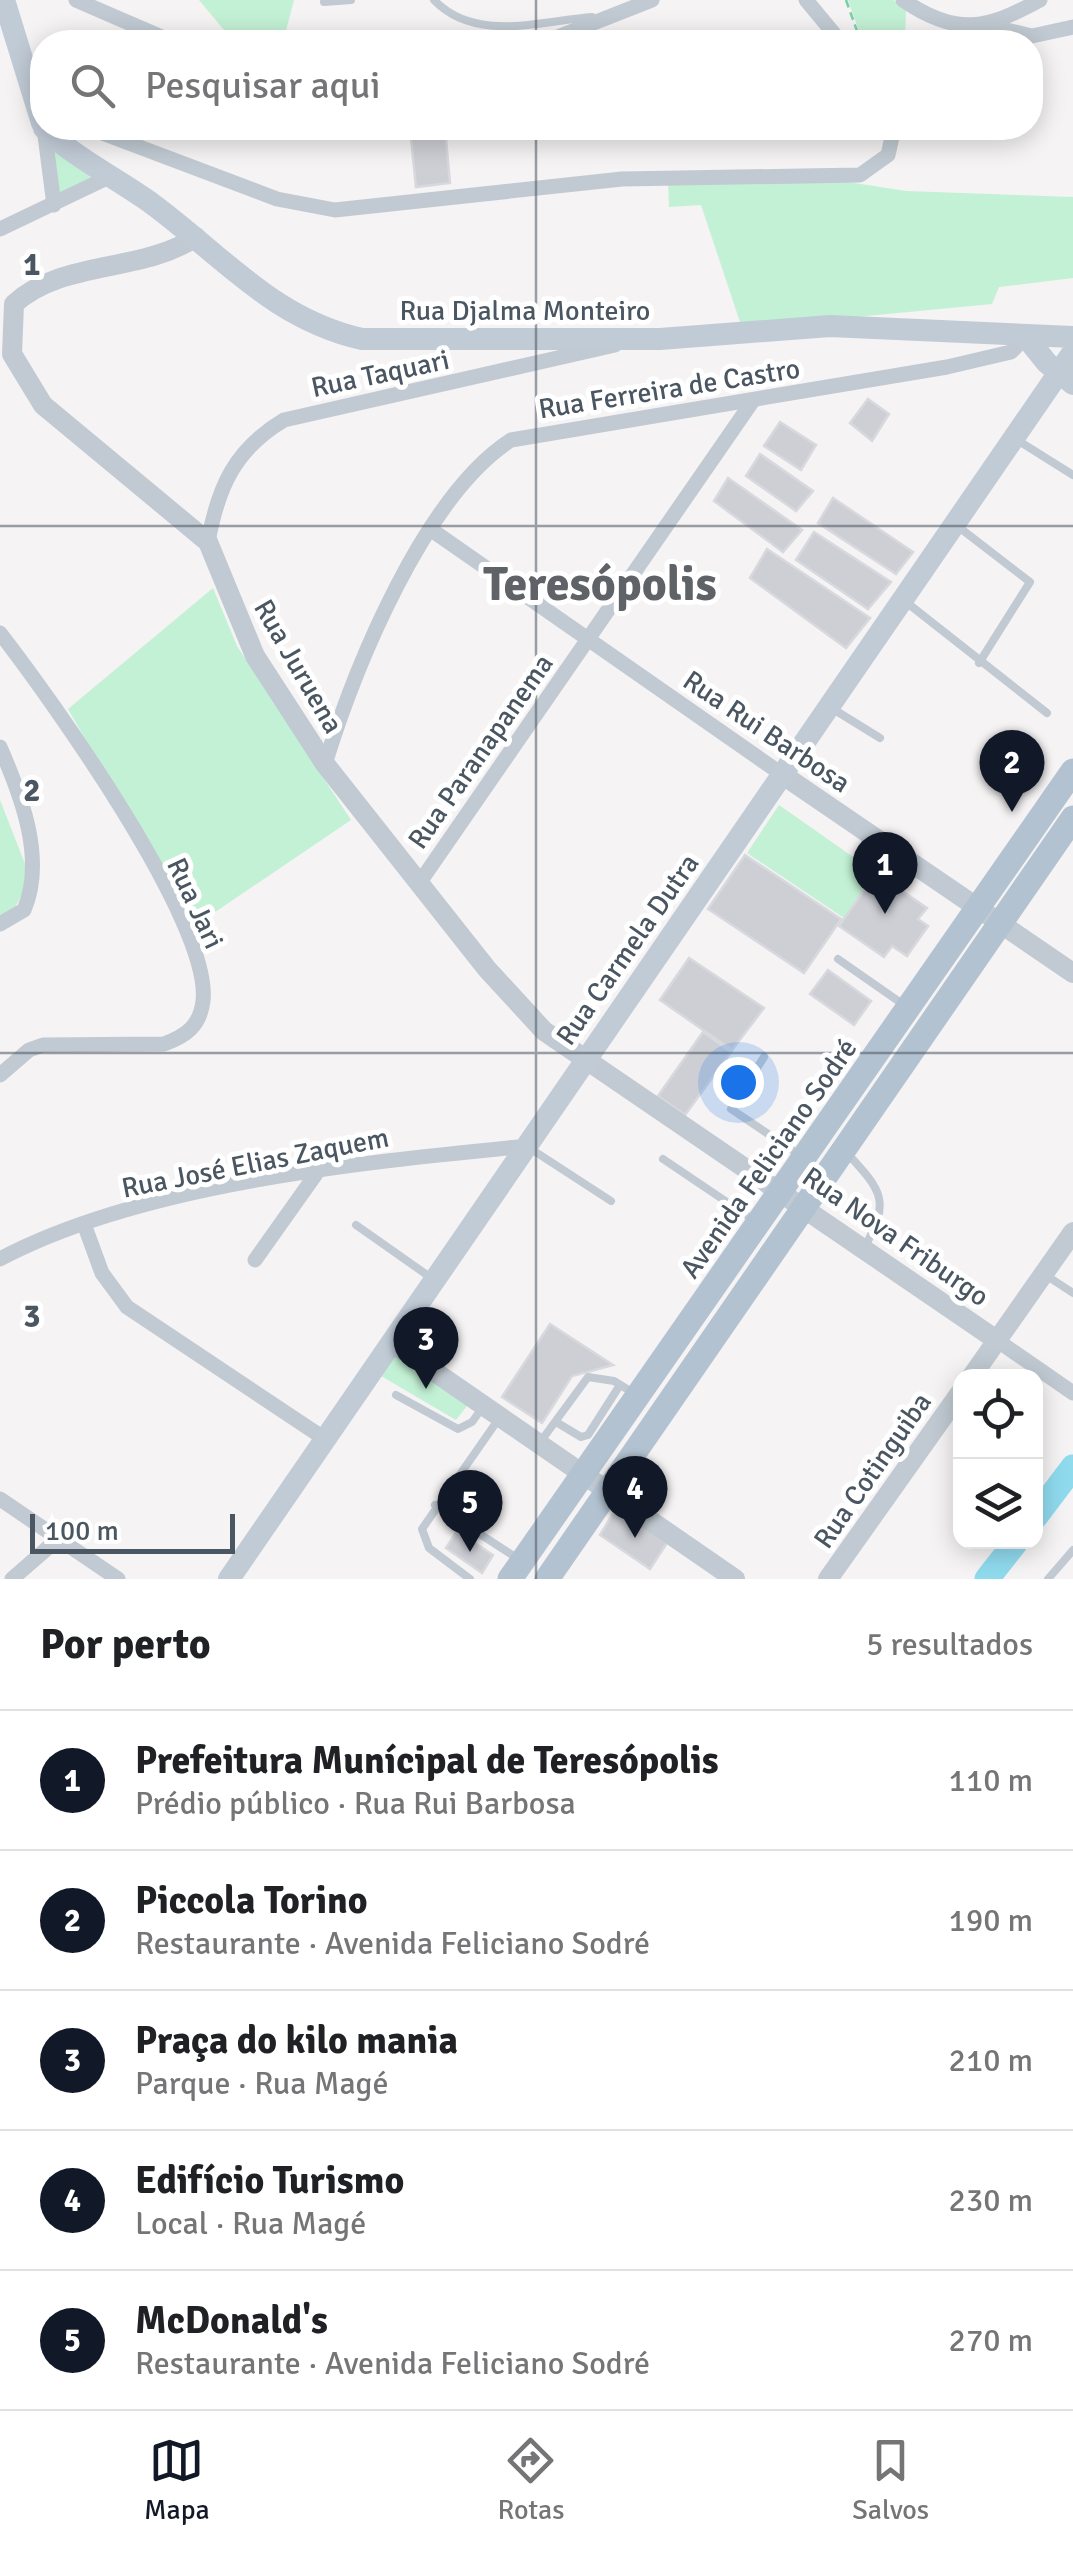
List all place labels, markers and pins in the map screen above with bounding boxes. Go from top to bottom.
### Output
pin: 2 [980,730,1044,812]
pin: 1 [852,832,918,914]
pin: 3 [394,1306,458,1389]
pin: 4 [602,1456,668,1538]
pin: 5 [438,1470,502,1552]

